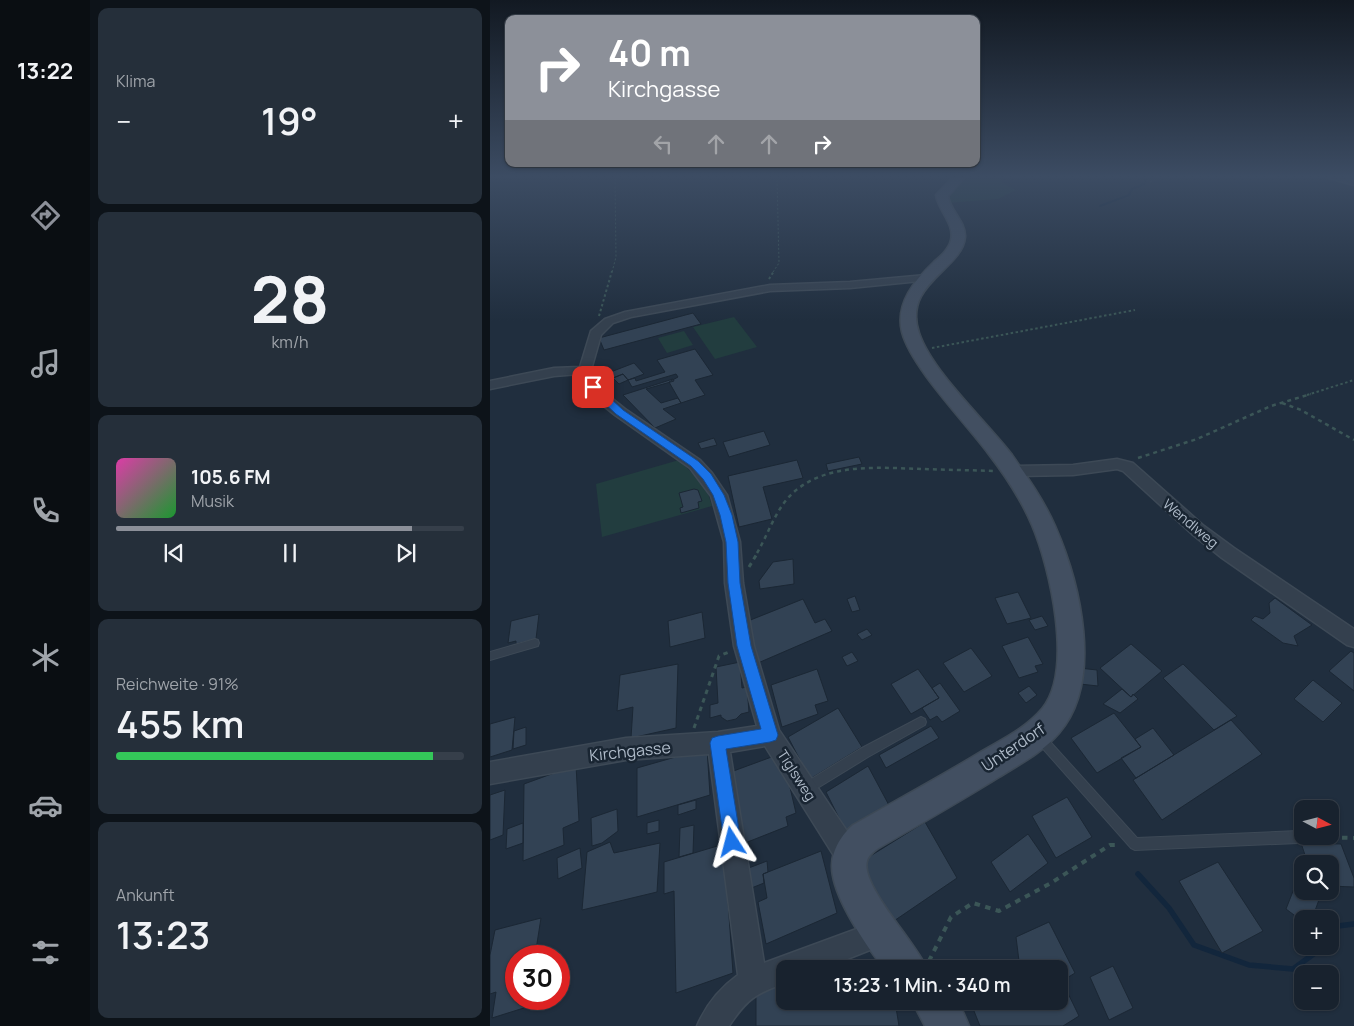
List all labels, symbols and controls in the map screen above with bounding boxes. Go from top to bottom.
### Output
text: 40 m [608,29,691,77]
icon: right [525,35,590,100]
text: 13:22 [17,56,73,86]
text: Klima [116,70,155,92]
text: Kirchgasse [608,74,720,104]
text: 19° [261,94,318,146]
text: − [116,102,131,140]
text: + [448,102,464,140]
icon: left [649,130,677,158]
icon: ahead [702,130,730,158]
icon: ahead [755,130,783,158]
icon: right [808,130,836,158]
icon: directions [28,198,63,233]
text: 28 [251,254,329,343]
text: km/h [271,331,309,353]
icon: music [28,346,63,381]
pin [572,366,614,408]
icon: arrive [579,373,607,401]
text: 105.6 FM [191,464,271,490]
text: Musik [191,490,234,512]
icon: phone [28,493,63,528]
street label: Wendlweg [1159,494,1223,552]
icon: previous [160,539,188,567]
icon: pause [276,539,304,567]
icon: next [392,539,420,567]
icon: climate [28,640,63,675]
text: Reichweite · 91% [116,673,239,695]
text: 455 km [116,697,244,749]
street label: Unterdorf [977,718,1049,776]
street label: Kirchgasse [588,736,672,766]
street label: Tiglsweg [773,746,821,804]
icon: car [28,788,63,823]
north arrow [1294,800,1339,845]
map controls [1294,800,1339,1010]
position arrow [705,815,757,867]
button: search [1294,855,1339,900]
text: Ankunft [116,884,175,906]
text: 13:23 [116,908,210,960]
button: + [1294,910,1339,955]
icon: filters [28,935,63,970]
speed limit sign: 30 [505,945,570,1010]
button: − [1294,965,1339,1010]
text: 13:23 · 1 Min. · 340 m [833,972,1011,998]

